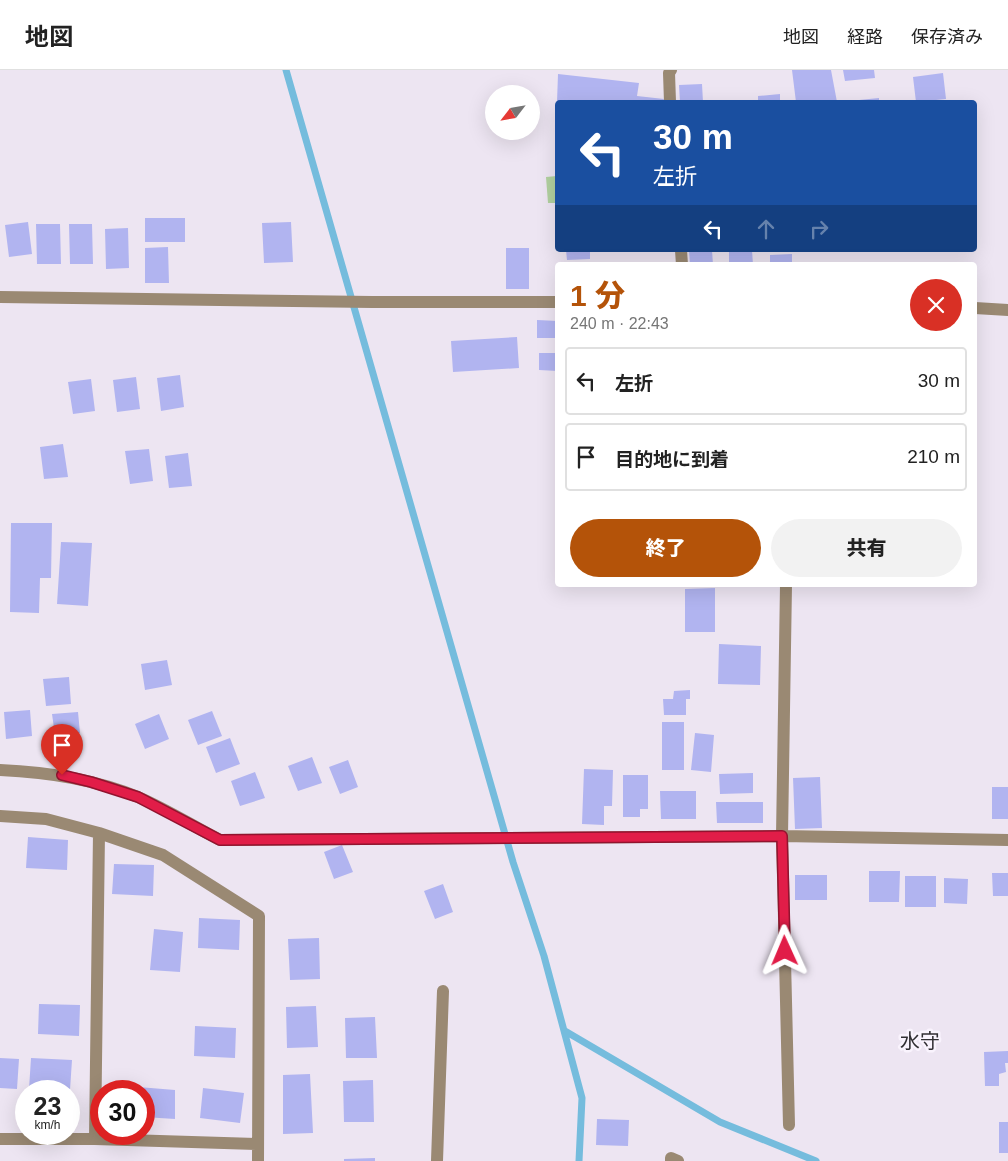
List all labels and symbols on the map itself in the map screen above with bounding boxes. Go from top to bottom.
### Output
north arrow [485,85,540,140]
pin [41,724,83,775]
position arrow [758,924,810,976]
district label: 水守 [900,1030,940,1052]
speed limit sign: 30 [90,1080,155,1145]

